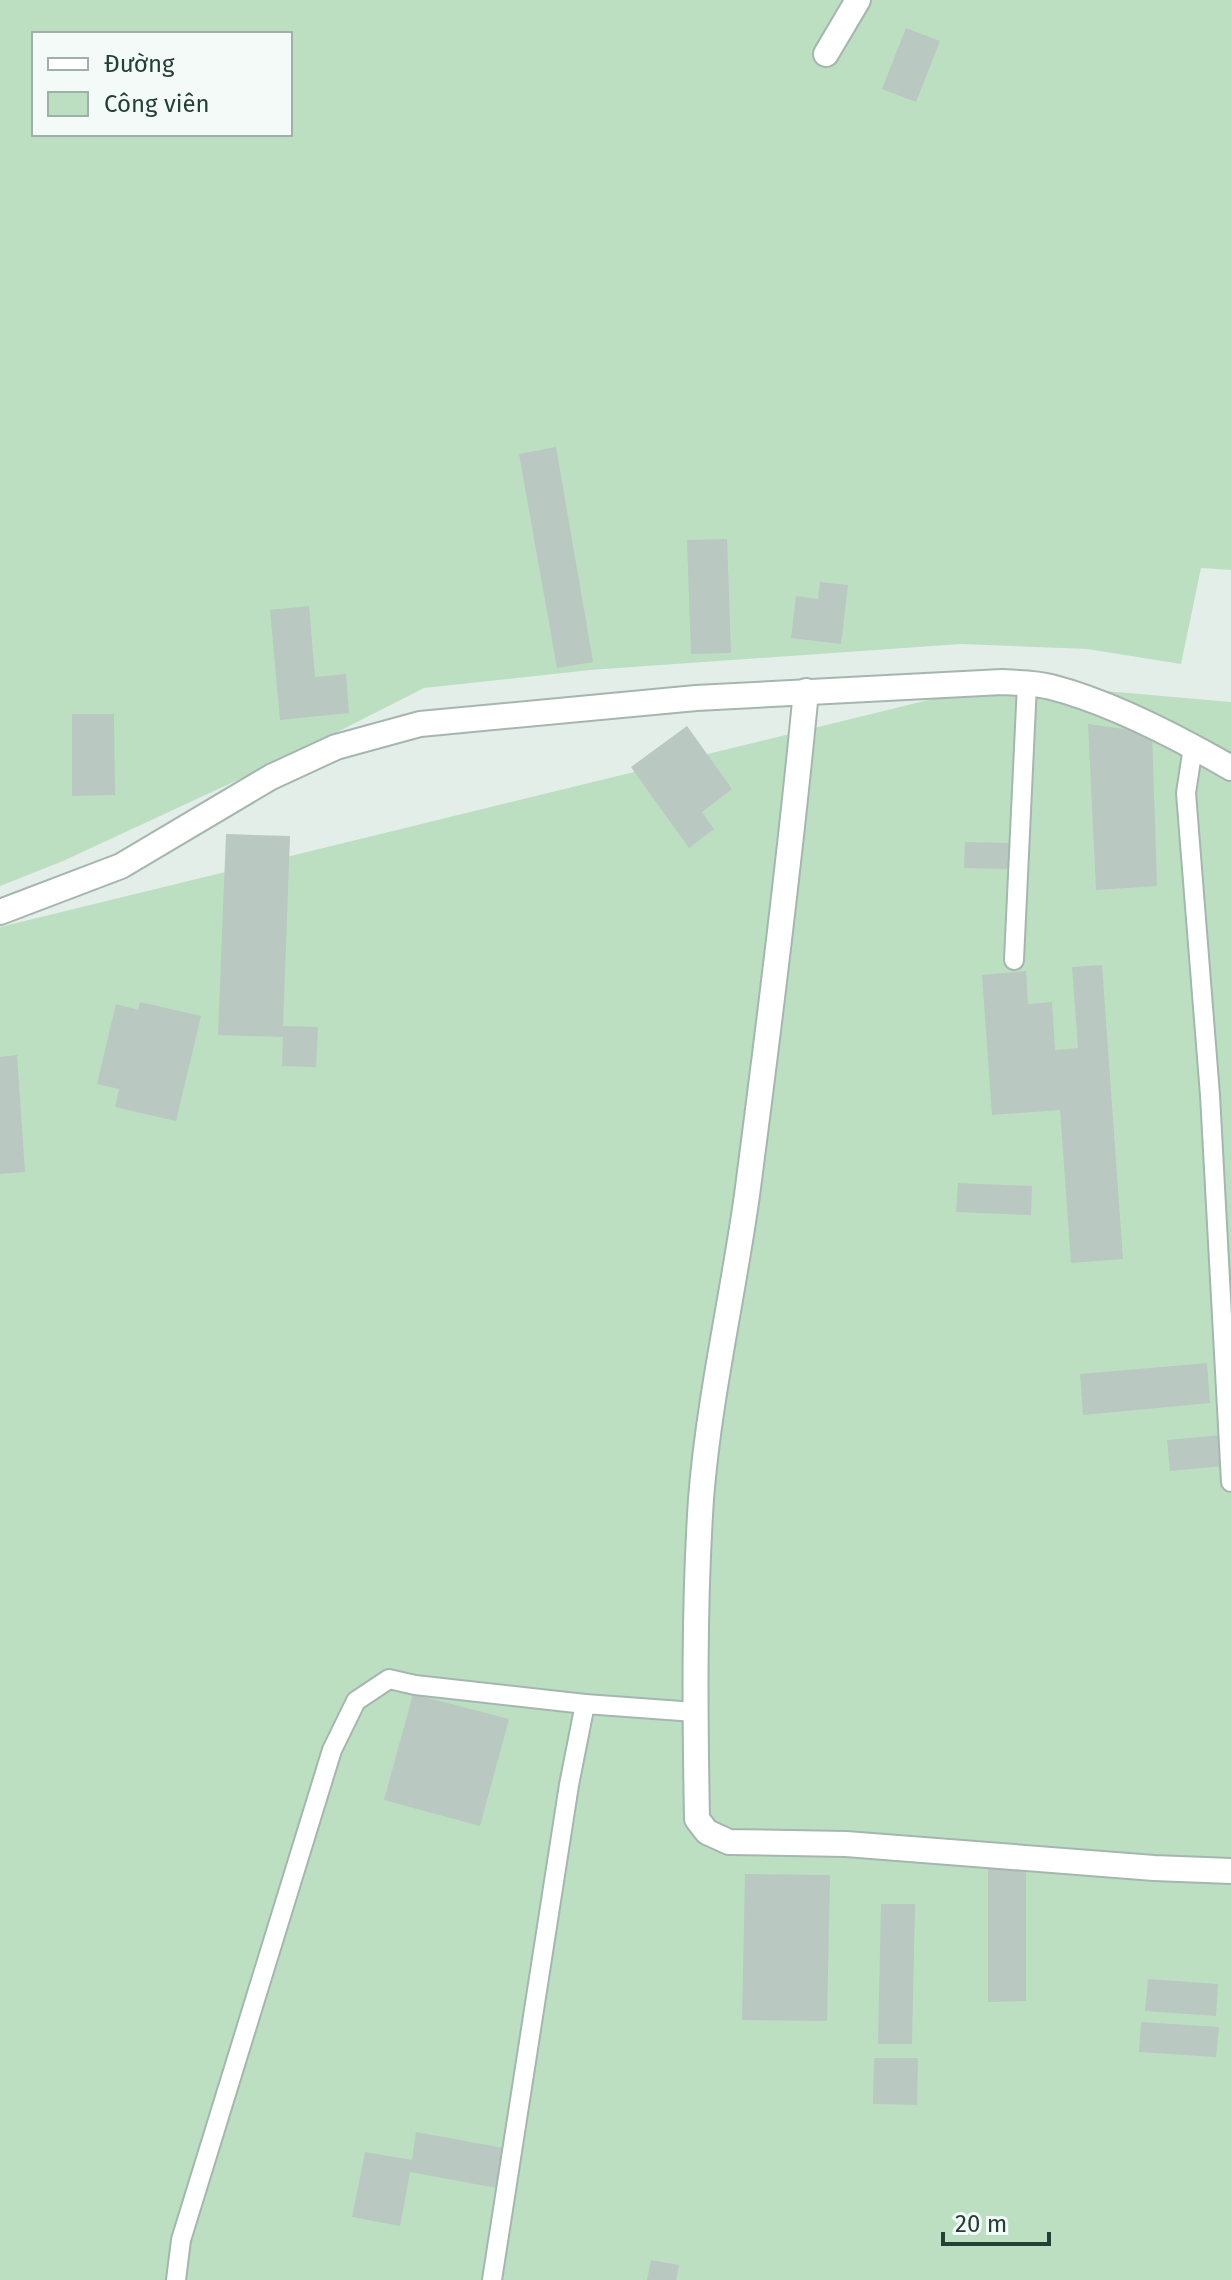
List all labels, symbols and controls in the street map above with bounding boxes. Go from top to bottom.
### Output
legend [32,32,292,136]
text: Đường [104,50,175,78]
text: Công viên [104,90,210,118]
scale bar [943,2196,1049,2246]
text: 20 m [955,2210,1007,2238]

